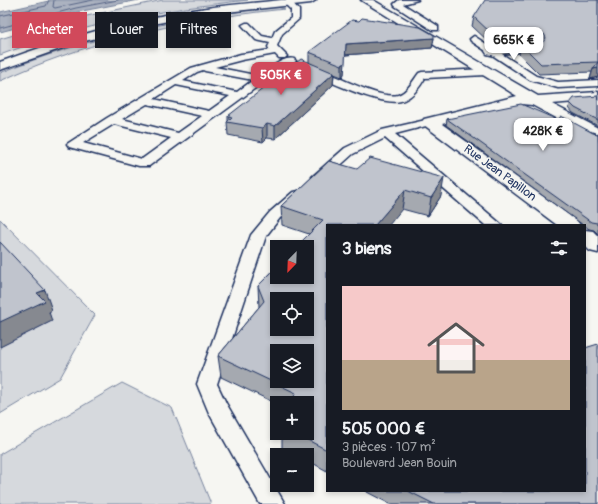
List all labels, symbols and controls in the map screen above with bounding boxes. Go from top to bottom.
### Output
chip: Acheter [12,12,87,48]
chip: Louer [95,12,158,48]
chip: Filtres [166,12,231,48]
pin: 665K € [481,27,547,61]
text: 665K € [493,32,535,48]
pin: 505K € [248,62,314,96]
text: 505K € [260,67,302,83]
pin: 428K € [510,118,576,152]
text: 428K € [523,123,563,139]
street label: Rue Jean Papillon [461,142,539,205]
icon: filters [548,237,570,259]
text: 3 biens [342,238,391,259]
north arrow [270,240,314,284]
map controls [270,240,314,492]
button: locate [270,292,314,336]
icon: home [420,312,492,384]
button: layers [270,344,314,388]
button: + [270,396,314,440]
text: 505 000 € [342,418,425,439]
text: 3 pièces · 107 m² [342,439,436,455]
button: − [270,448,314,492]
text: Boulevard Jean Bouin [342,455,457,471]

